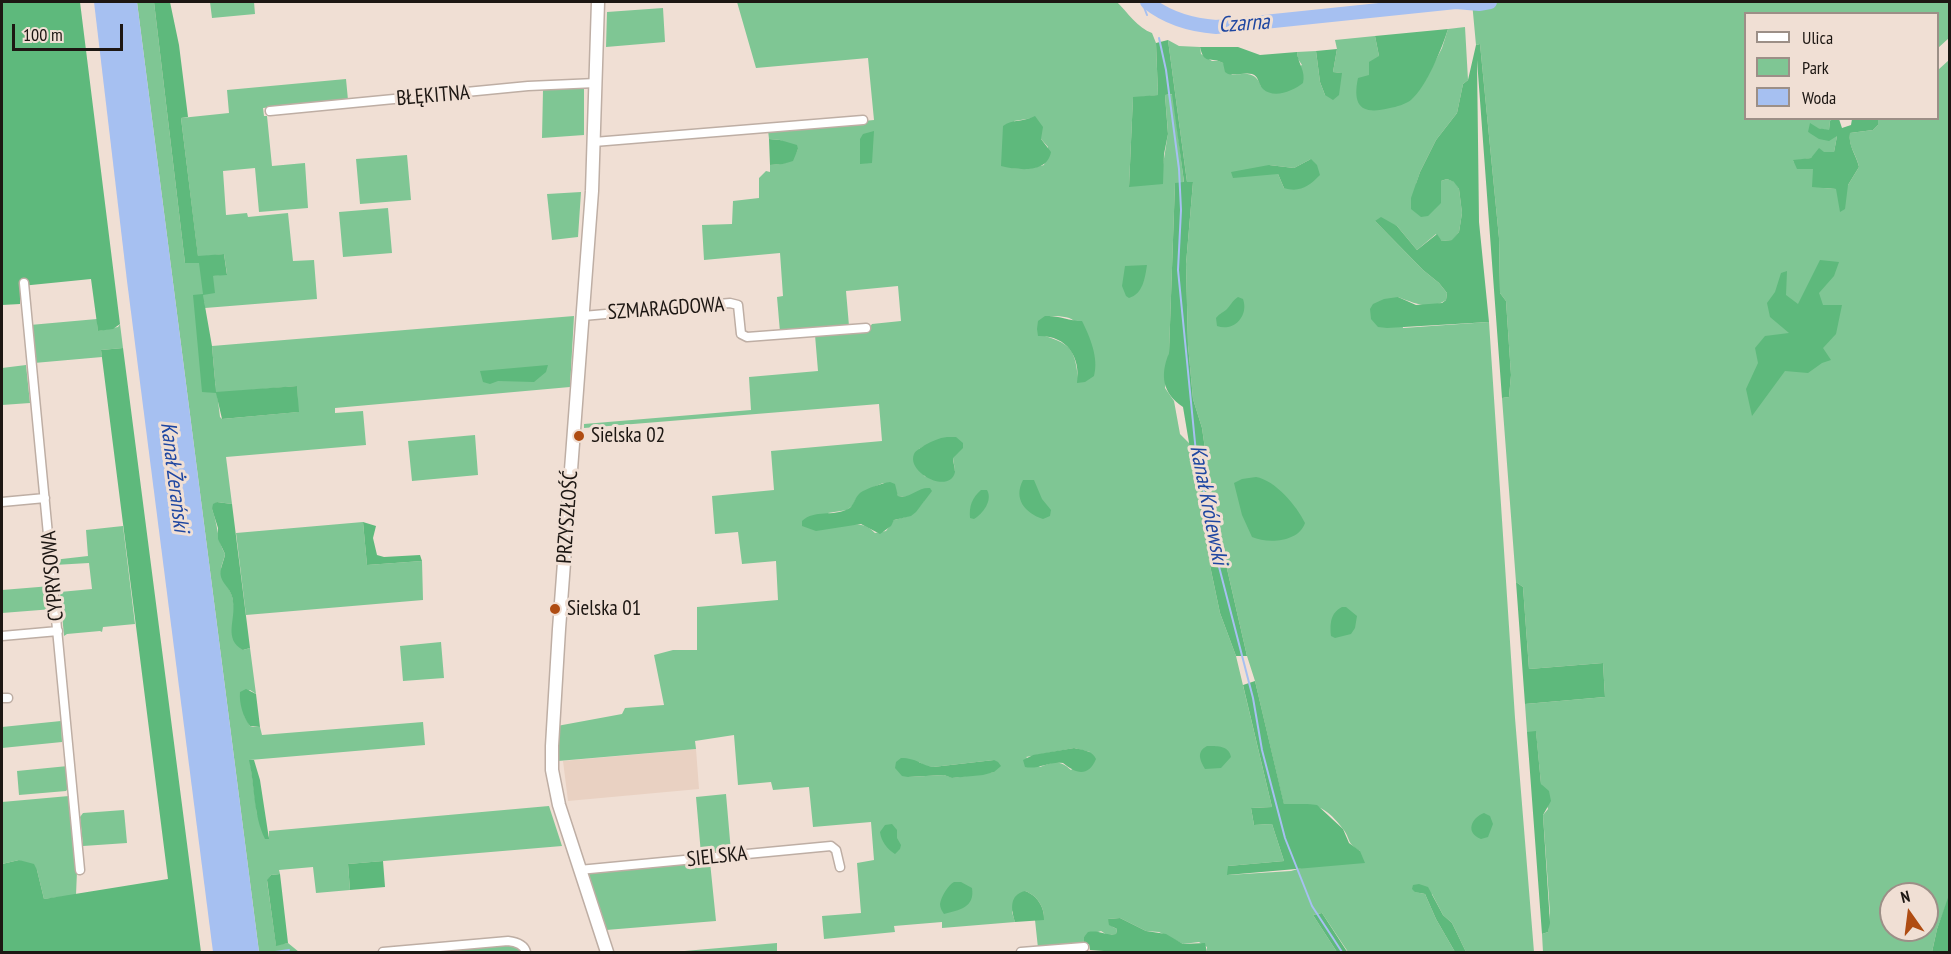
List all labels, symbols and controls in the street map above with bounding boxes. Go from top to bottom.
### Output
water label: Czarna [1218,9,1270,39]
scale bar [15,12,126,50]
legend [1744,12,1939,120]
text: 100 m [23,23,63,46]
text: Ulica [1802,26,1833,49]
text: Park [1802,56,1829,79]
street label: BŁĘKITNA [395,80,471,112]
text: Woda [1802,86,1836,109]
street label: SZMARAGDOWA [607,292,725,326]
water label: Kanał Żerański [154,421,194,533]
place label: Sielska 02 [591,423,665,449]
marker: Sielska 02 [572,429,586,443]
water label: Kanał Królewski [1183,443,1233,567]
street label: PRZYSZŁOŚĆ [552,470,584,564]
street label: CYPRYSOWA [37,530,69,622]
place label: Sielska 01 [567,596,641,622]
marker: Sielska 01 [548,602,562,616]
street label: SIELSKA [686,841,748,873]
north arrow [1879,882,1939,942]
text: N [1899,886,1912,907]

